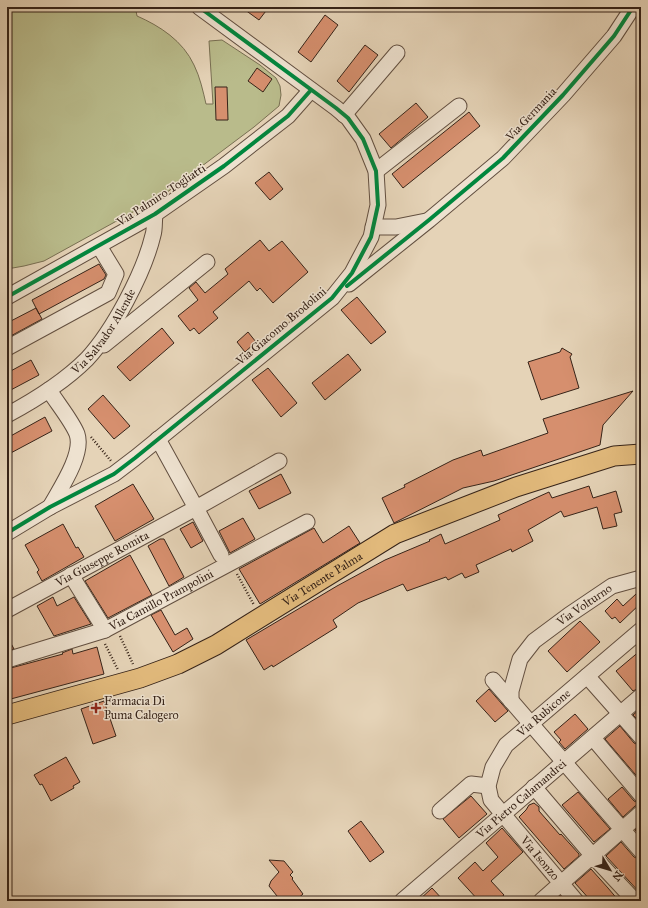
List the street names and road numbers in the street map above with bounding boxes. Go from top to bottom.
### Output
street label: Via Germania [502,84,560,144]
street label: Via Palmiro Togliatti [113,161,209,230]
street label: Via Giacomo Brodolini [232,284,329,368]
street label: Via Salvador Allende [68,287,138,378]
street label: Via Giuseppe Romita [52,527,152,590]
street label: Via Tenente Palma [279,549,366,610]
street label: Via Camillo Prampolini [106,566,216,634]
street label: Via Volturno [553,581,615,629]
street label: Via Rubicone [513,686,573,740]
street label: Via Pietro Calamandrei [473,756,569,842]
street label: Via Isonzo [517,832,562,883]

